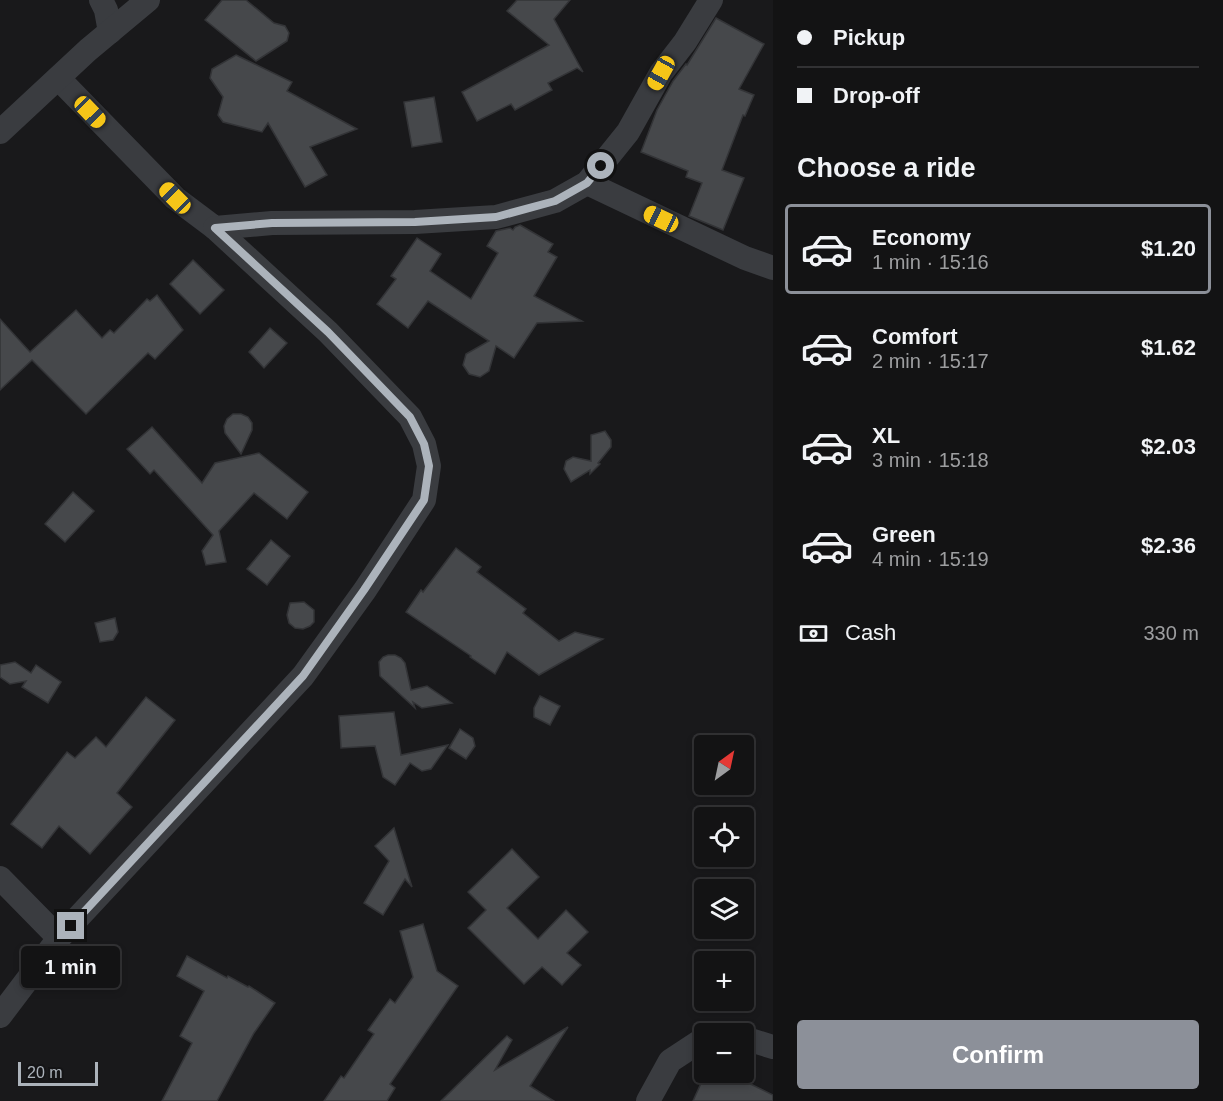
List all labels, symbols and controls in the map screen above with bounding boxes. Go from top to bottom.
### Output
text: Pickup [833,25,905,50]
car [644,53,678,93]
text: Drop-off [833,83,920,108]
car [71,93,109,131]
route start [587,152,614,179]
text: Choose a ride [797,153,976,183]
car [156,179,194,217]
car [641,203,681,235]
icon: car [800,222,854,276]
text: Economy [872,225,971,250]
text: $1.20 [1141,236,1196,261]
text: 1 min · 15:16 [872,251,989,273]
icon: car [800,321,854,375]
text: Comfort [872,324,958,349]
text: $1.62 [1141,335,1196,360]
text: 2 min · 15:17 [872,350,989,372]
icon: car [800,420,854,474]
text: XL [872,423,900,448]
text: $2.03 [1141,434,1196,459]
text: 3 min · 15:18 [872,449,989,471]
icon: car [800,519,854,573]
text: Green [872,522,936,547]
text: $2.36 [1141,533,1196,558]
text: 4 min · 15:19 [872,548,989,570]
icon: cash [797,617,830,650]
text: Cash [845,620,896,645]
text: 330 m [1143,622,1199,644]
north arrow [694,735,754,795]
map controls [694,735,754,1083]
button: locate [694,807,754,867]
button: layers [694,879,754,939]
route end [57,912,84,939]
callout: 1 min [22,947,121,989]
button: + [694,951,754,1011]
text: 1 min [44,956,97,978]
button: Confirm [797,1020,1199,1089]
button: − [694,1023,754,1083]
scale bar [18,1059,98,1086]
text: 20 m [27,1064,63,1081]

